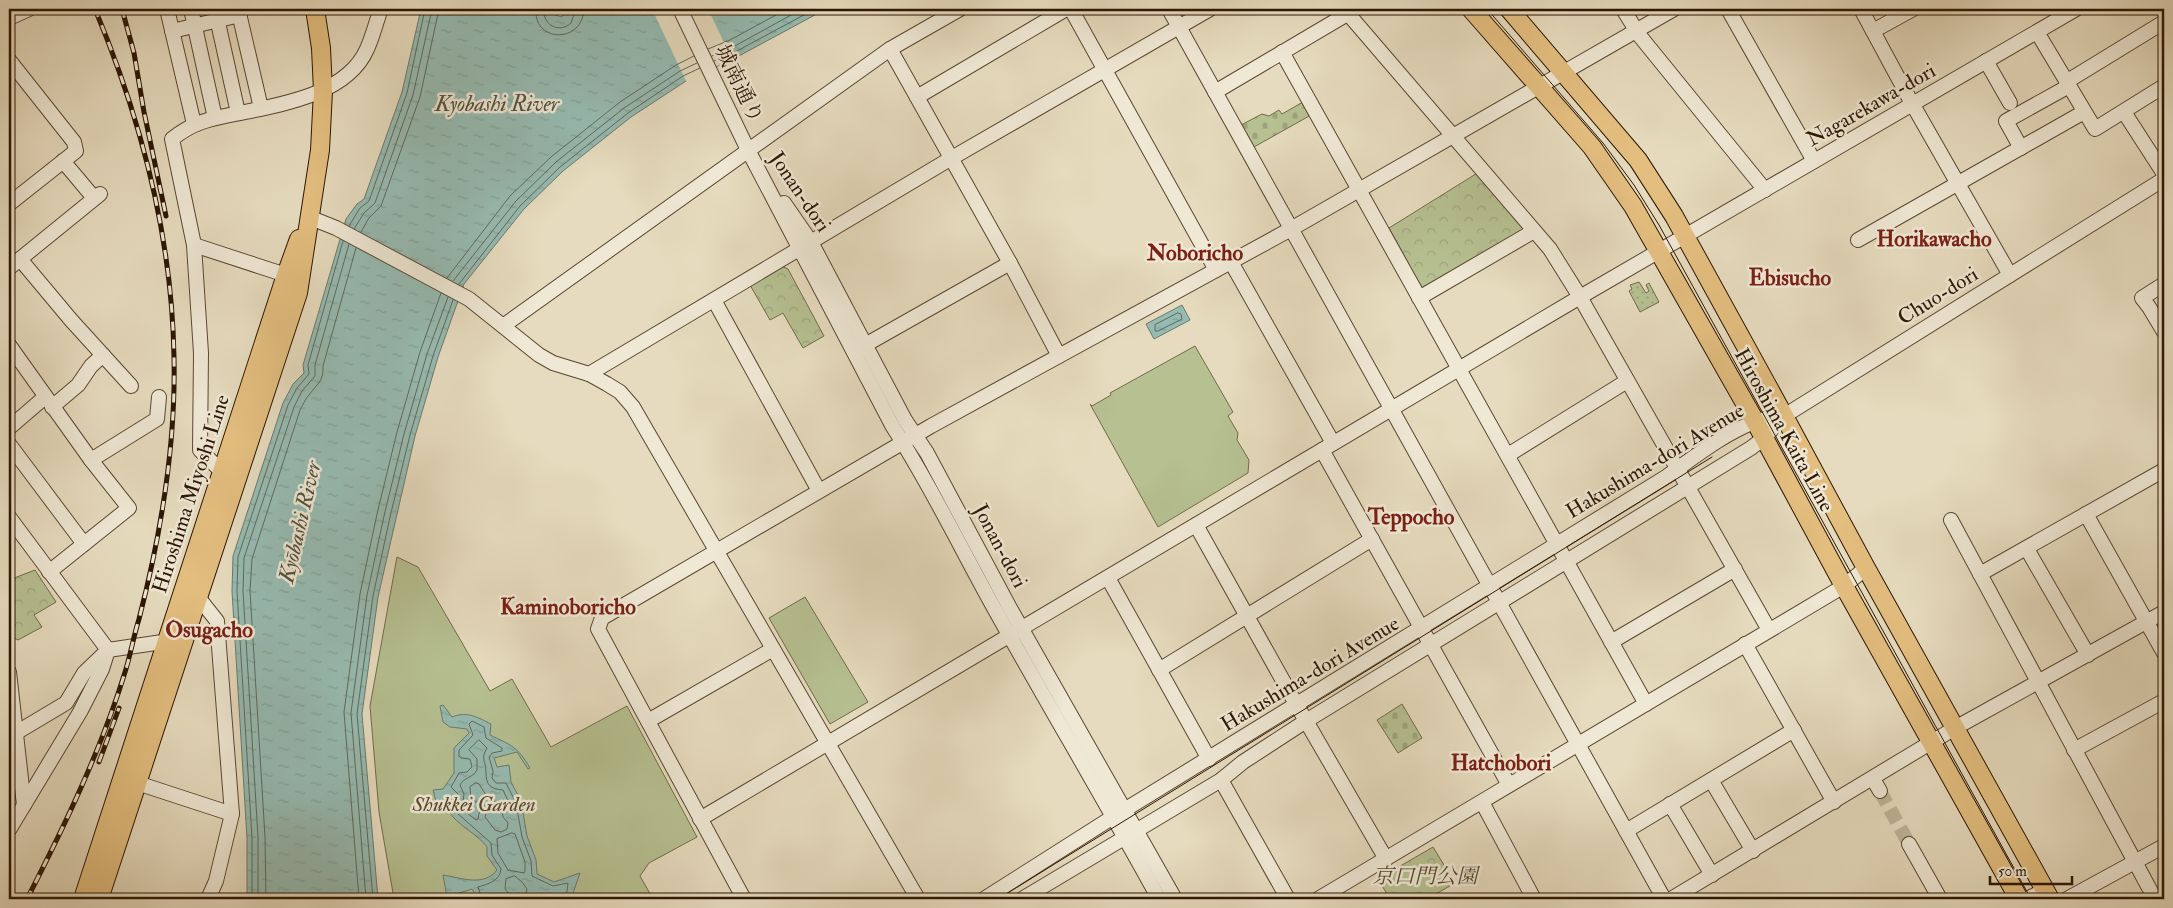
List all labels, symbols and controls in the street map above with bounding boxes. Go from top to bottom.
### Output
street label: 城南通り [708,40,770,128]
street label: Nagarekawa-dori [1801,57,1941,153]
water label: Kyobashi River [434,90,561,118]
street label: Jonan-dori [763,146,837,238]
district label: Horikawacho [1876,225,1992,253]
district label: Noboricho [1146,239,1243,267]
street label: Chuo-dori [1893,261,1984,331]
district label: Ebisucho [1749,264,1832,292]
street label: Hiroshima Kaita Line [1728,344,1840,517]
street label: Hiroshima Miyoshi Line [146,391,236,597]
street label: Hakushima-dori Avenue [1561,397,1749,525]
water label: Kyōbashi River [272,457,328,587]
street label: Jonan-dori [966,498,1034,593]
district label: Teppocho [1367,503,1455,532]
district label: Kaminoboricho [500,593,636,621]
street label: Hakushima-dori Avenue [1216,610,1404,738]
district label: Osugacho [165,616,253,645]
district label: Hatchobori [1451,749,1551,777]
park label: Shukkei Garden [411,791,536,818]
scale bar [1990,853,2073,885]
text: 50 m [1998,862,2027,881]
park label: 京口門公園 [1373,863,1480,890]

